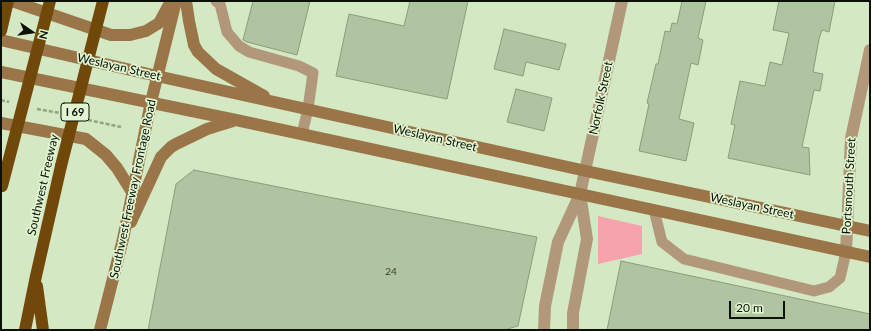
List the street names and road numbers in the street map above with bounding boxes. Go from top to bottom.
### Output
street label: Weslayan Street [76,50,162,84]
street label: Norfolk Street [586,60,616,136]
street label: Southwest Freeway Frontage Road [107,98,159,280]
road number: I 69 [61,103,89,121]
street label: Weslayan Street [392,121,478,155]
street label: Southwest Freeway [24,133,62,237]
street label: Portsmouth Street [839,137,859,235]
street label: Weslayan Street [709,190,795,222]

